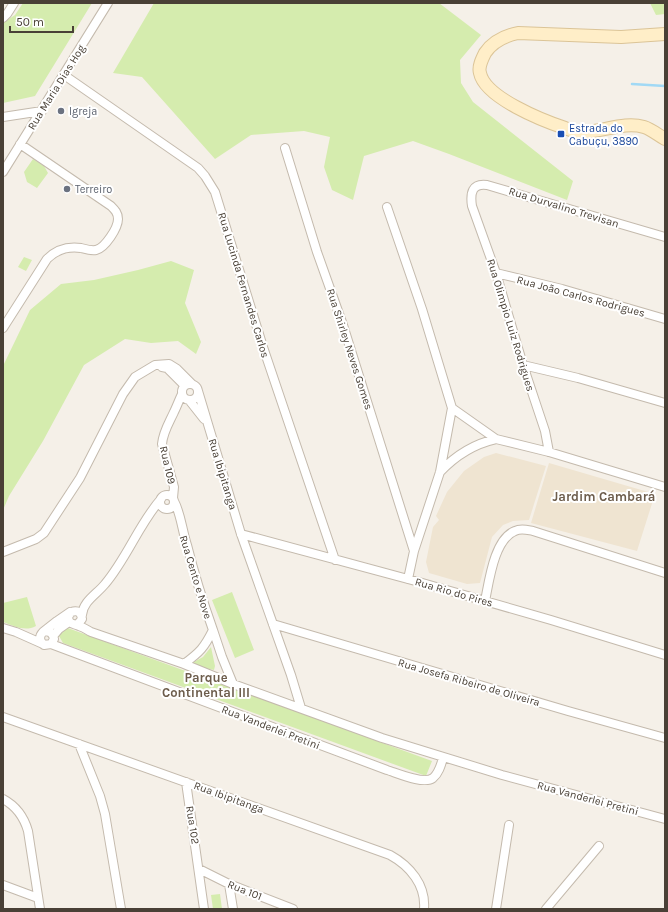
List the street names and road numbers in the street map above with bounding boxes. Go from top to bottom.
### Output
street label: Rua Maria Dias Hog [25,42,88,132]
street label: Rua Durvalino Trevisan [507,184,621,230]
street label: Rua Lucinda Fernandes Carlos [215,211,272,360]
street label: Rua Olimpio Luiz Rodrigues [484,257,537,393]
street label: Rua João Carlos Rodrigues [515,273,647,320]
street label: Rua Shirley Neves Gomes [324,287,375,412]
street label: Rua Ibipitanga [206,437,240,511]
street label: Rua 109 [157,445,178,485]
street label: Rua Cento e Nove [177,534,215,621]
street label: Rua Rio do Pires [413,575,495,610]
street label: Rua Josefa Ribeiro de Oliveira [396,656,541,709]
street label: Rua Vanderlei Pretini [220,703,322,752]
street label: Rua Ibipitanga [192,779,266,816]
street label: Rua Vanderlei Pretini [536,779,640,818]
street label: Rua 102 [183,805,202,845]
street label: Rua 101 [226,878,264,903]

